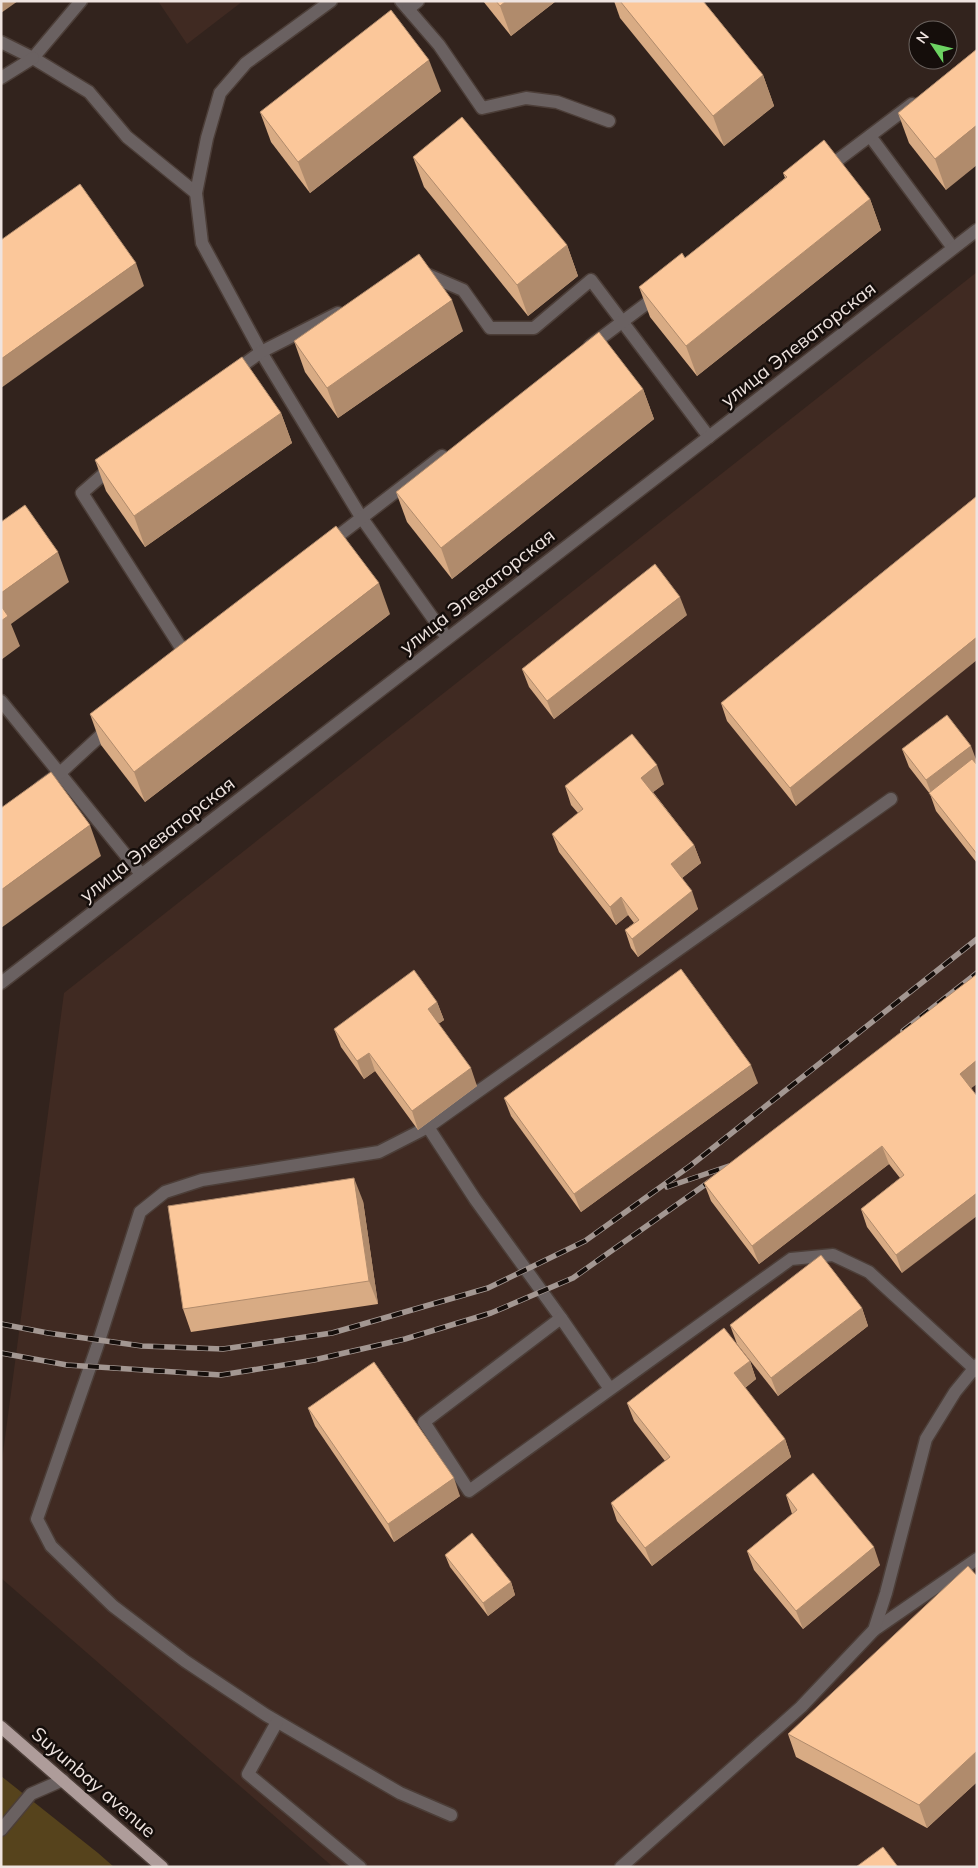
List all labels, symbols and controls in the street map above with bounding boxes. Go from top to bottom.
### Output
north arrow [908,20,958,70]
text: N [912,28,933,47]
street label: улица Элеваторская [716,276,880,412]
street label: улица Элеваторская [395,523,559,659]
street label: улица Элеваторская [75,771,239,907]
street label: Suyunbay avenue [27,1722,161,1842]

